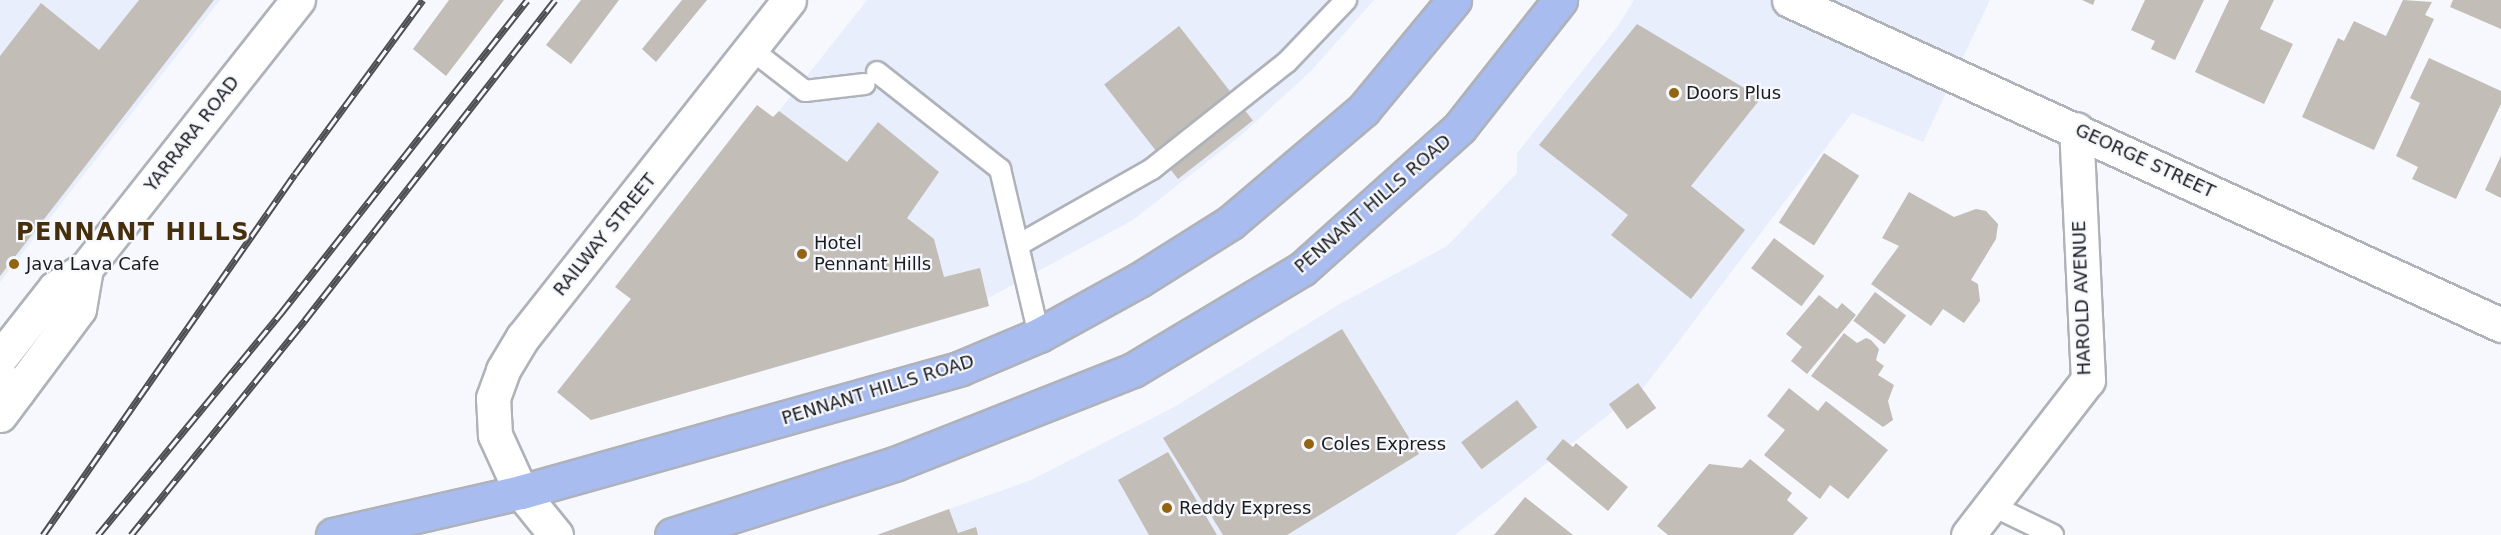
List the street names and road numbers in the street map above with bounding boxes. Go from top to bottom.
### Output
street label: YARRARA ROAD [140,72,244,196]
street label: GEORGE STREET [2072,119,2218,203]
street label: PENNANT HILLS ROAD [1290,130,1456,278]
street label: RAILWAY STREET [549,170,661,300]
street label: HAROLD AVENUE [2069,220,2095,376]
street label: PENNANT HILLS ROAD [779,350,977,430]

